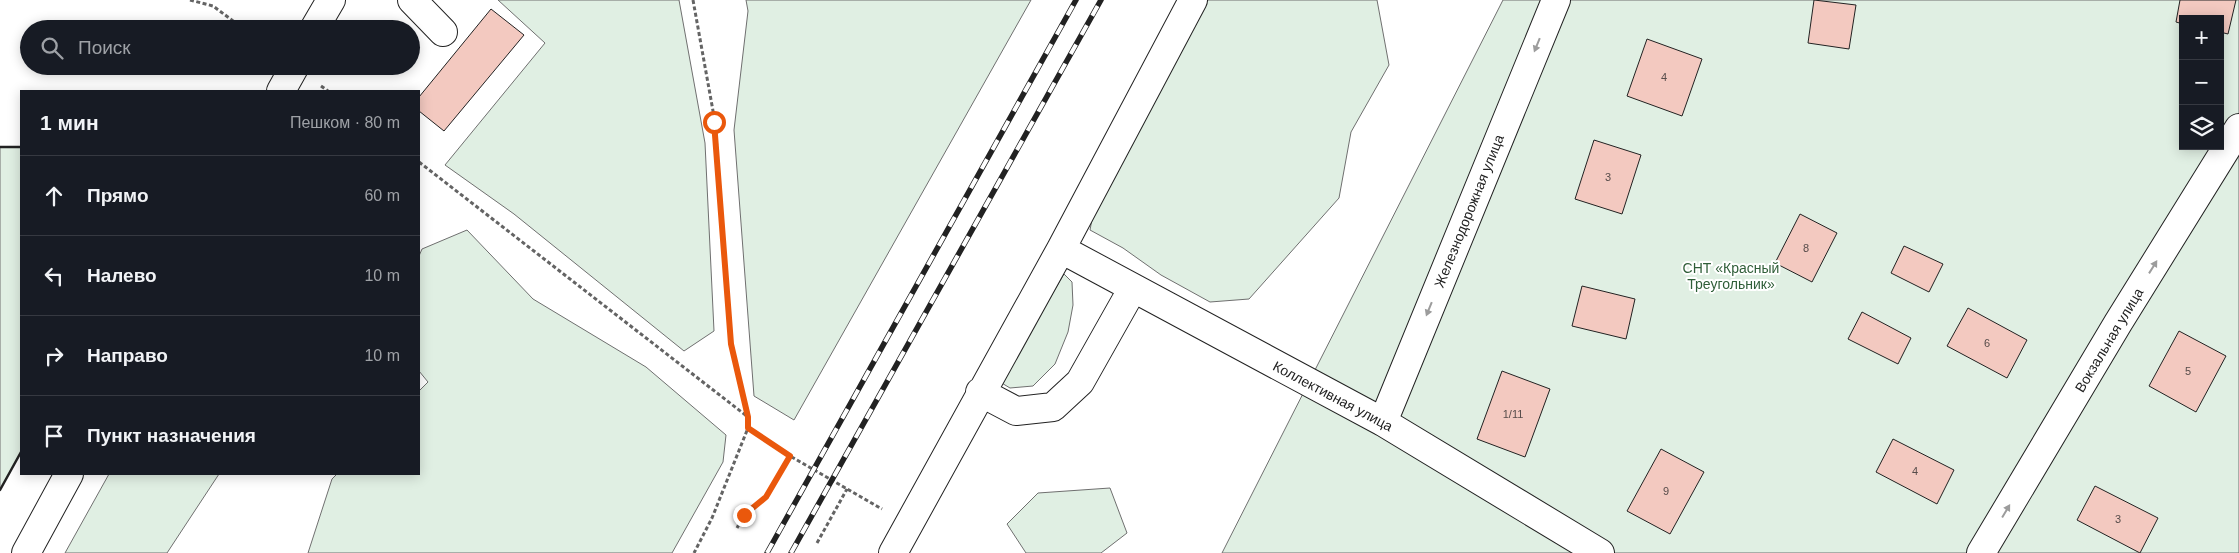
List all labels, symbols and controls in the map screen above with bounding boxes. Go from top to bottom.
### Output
map controls [2179,15,2224,150]
button: + [2179,15,2224,60]
search box [20,20,420,75]
icon: search [38,34,66,62]
text: Поиск [78,37,131,58]
one-way arrow [1533,38,1541,53]
button: − [2179,60,2224,105]
house number: 4 [1661,71,1667,83]
button: layers [2179,105,2224,150]
text: 1 мин [40,111,99,134]
route start [703,111,726,134]
text: Пешком · 80 m [290,114,400,131]
street label: Железнодорожная улица [1431,132,1507,290]
house number: 3 [1605,171,1611,183]
icon: ahead [40,182,68,210]
text: Прямо [87,185,149,206]
text: 60 m [364,187,400,204]
house number: 8 [1803,242,1809,254]
park label: СНТ «Красный Треугольник» [1683,260,1779,292]
one-way arrow [2148,260,2158,273]
icon: left [40,262,68,290]
text: Налево [87,265,157,286]
text: 10 m [364,267,400,284]
street label: Вокзальная улица [2072,285,2146,395]
one-way arrow [1425,302,1433,316]
house number: 6 [1984,337,1990,349]
icon: right [40,342,68,370]
text: Направо [87,345,168,366]
text: 10 m [364,347,400,364]
street label: Коллективная улица [1270,358,1396,434]
house number: 5 [2185,365,2191,377]
house number: 1/11 [1503,408,1523,420]
icon: arrive [40,422,68,450]
text: Пункт назначения [87,425,256,446]
house number: 4 [1912,465,1918,477]
house number: 9 [1663,485,1669,497]
route end [733,504,756,527]
one-way arrow [2002,505,2011,518]
house number: 3 [2115,513,2121,525]

